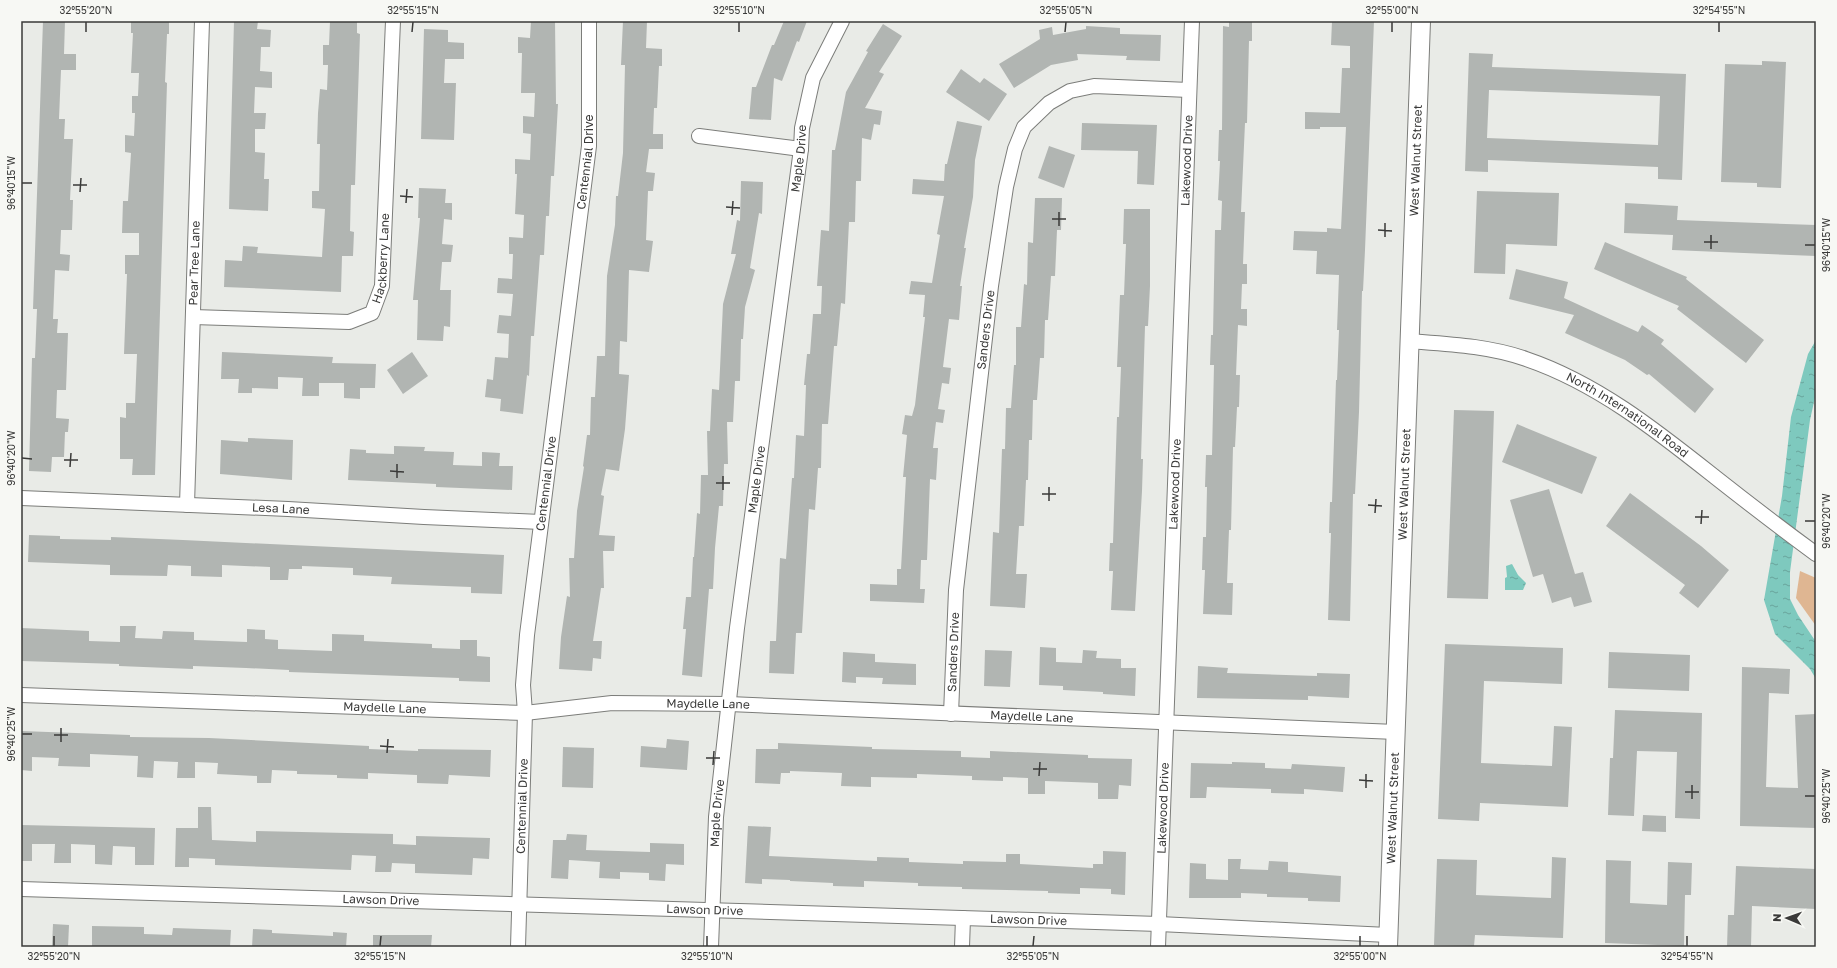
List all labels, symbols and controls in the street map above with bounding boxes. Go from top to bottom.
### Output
text: 32°55'20"N [60,4,112,16]
text: 32°55'15"N [387,4,439,16]
text: 32°55'10"N [713,4,765,16]
text: 32°55'05"N [1040,4,1092,16]
text: 32°55'00"N [1365,4,1419,16]
text: 32°54'55"N [1693,4,1745,16]
street label: West Walnut Street [1406,104,1425,217]
street label: Centennial Drive [573,114,596,210]
street label: Lakewood Drive [1177,115,1196,206]
street label: Maple Drive [787,124,809,193]
text: 96°40'15"W [5,156,17,210]
street label: Hackberry Lane [368,213,392,305]
text: 96°40'15"W [1820,218,1832,272]
street label: Pear Tree Lane [185,220,203,306]
street label: Sanders Drive [973,289,997,370]
street label: North International Road [1564,369,1692,460]
street label: West Walnut Street [1395,428,1413,540]
text: 96°40'20"W [5,430,17,486]
street label: Centennial Drive [532,435,559,532]
street label: Lakewood Drive [1165,438,1184,530]
street label: Maple Drive [744,445,768,514]
text: 96°40'20"W [1820,493,1832,549]
street label: Lesa Lane [252,500,310,517]
street label: Sanders Drive [944,612,962,692]
street label: Maydelle Lane [666,695,750,712]
street label: Maydelle Lane [343,699,427,716]
text: 96°40'25"W [5,706,17,761]
street label: Maydelle Lane [990,707,1074,725]
street label: West Walnut Street [1383,752,1402,864]
street label: Centennial Drive [513,758,531,854]
street label: Lakewood Drive [1153,762,1172,854]
text: 96°40'25"W [1820,768,1832,823]
street label: Maple Drive [707,778,727,847]
street label: Lawson Drive [342,891,420,908]
north arrow [1767,898,1807,938]
street label: Lawson Drive [666,901,743,918]
street label: Lawson Drive [990,911,1067,928]
text: N [1770,913,1783,922]
text: 32°55'20"N [28,950,80,962]
text: 32°55'15"N [354,950,406,962]
text: 32°55'10"N [681,950,733,962]
text: 32°55'05"N [1007,950,1059,962]
text: 32°55'00"N [1333,950,1387,962]
text: 32°54'55"N [1661,950,1713,962]

